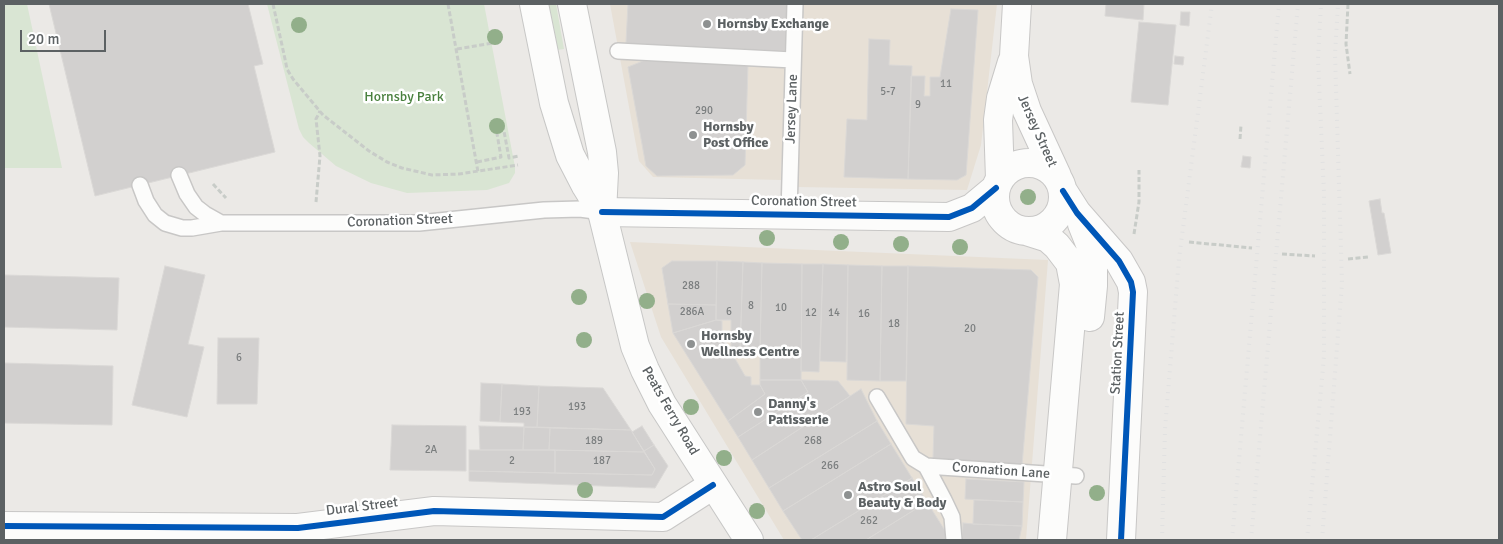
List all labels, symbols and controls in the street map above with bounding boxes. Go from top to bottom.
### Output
place label: Hornsby Exchange [717,16,829,32]
marker: Hornsby Exchange [701,18,713,30]
scale bar [22,20,109,52]
text: 20 m [28,30,59,48]
street label: Jersey Lane [782,74,802,144]
house number: 11 [940,77,952,91]
house number: 5-7 [880,85,896,99]
park label: Hornsby Park [364,89,444,105]
street label: Jersey Street [1014,92,1060,170]
house number: 9 [915,98,921,112]
house number: 290 [695,104,713,118]
place label: Hornsby Post Office [703,119,768,152]
marker: Hornsby Post Office [687,129,699,141]
street label: Coronation Street [751,193,857,211]
street label: Coronation Street [347,211,453,231]
house number: 288 [682,279,700,293]
house number: 8 [748,299,754,313]
house number: 10 [775,301,787,315]
house number: 286A [680,305,704,319]
house number: 6 [726,305,732,319]
house number: 12 [805,306,817,320]
house number: 14 [828,306,840,320]
house number: 16 [858,307,870,321]
street label: Station Street [1107,311,1129,395]
house number: 18 [888,317,900,331]
house number: 20 [964,322,976,336]
place label: Hornsby Wellness Centre [701,328,799,361]
marker: Hornsby Wellness Centre [685,338,697,350]
house number: 6 [236,351,242,365]
street label: Peats Ferry Road [638,364,702,458]
place label: Danny's Patisserie [768,396,829,428]
house number: 193 [568,400,586,414]
house number: 193 [513,405,531,419]
marker: Danny's Patisserie [752,406,764,418]
house number: 189 [585,434,603,448]
house number: 268 [804,434,822,448]
house number: 2A [425,443,437,457]
house number: 2 [509,454,515,468]
house number: 187 [593,454,611,468]
house number: 266 [821,459,839,473]
street label: Coronation Lane [951,459,1051,483]
place label: Astro Soul Beauty & Body [858,479,947,512]
marker: Astro Soul Beauty & Body [842,489,854,501]
street label: Dural Street [325,494,399,520]
house number: 262 [860,514,878,528]

